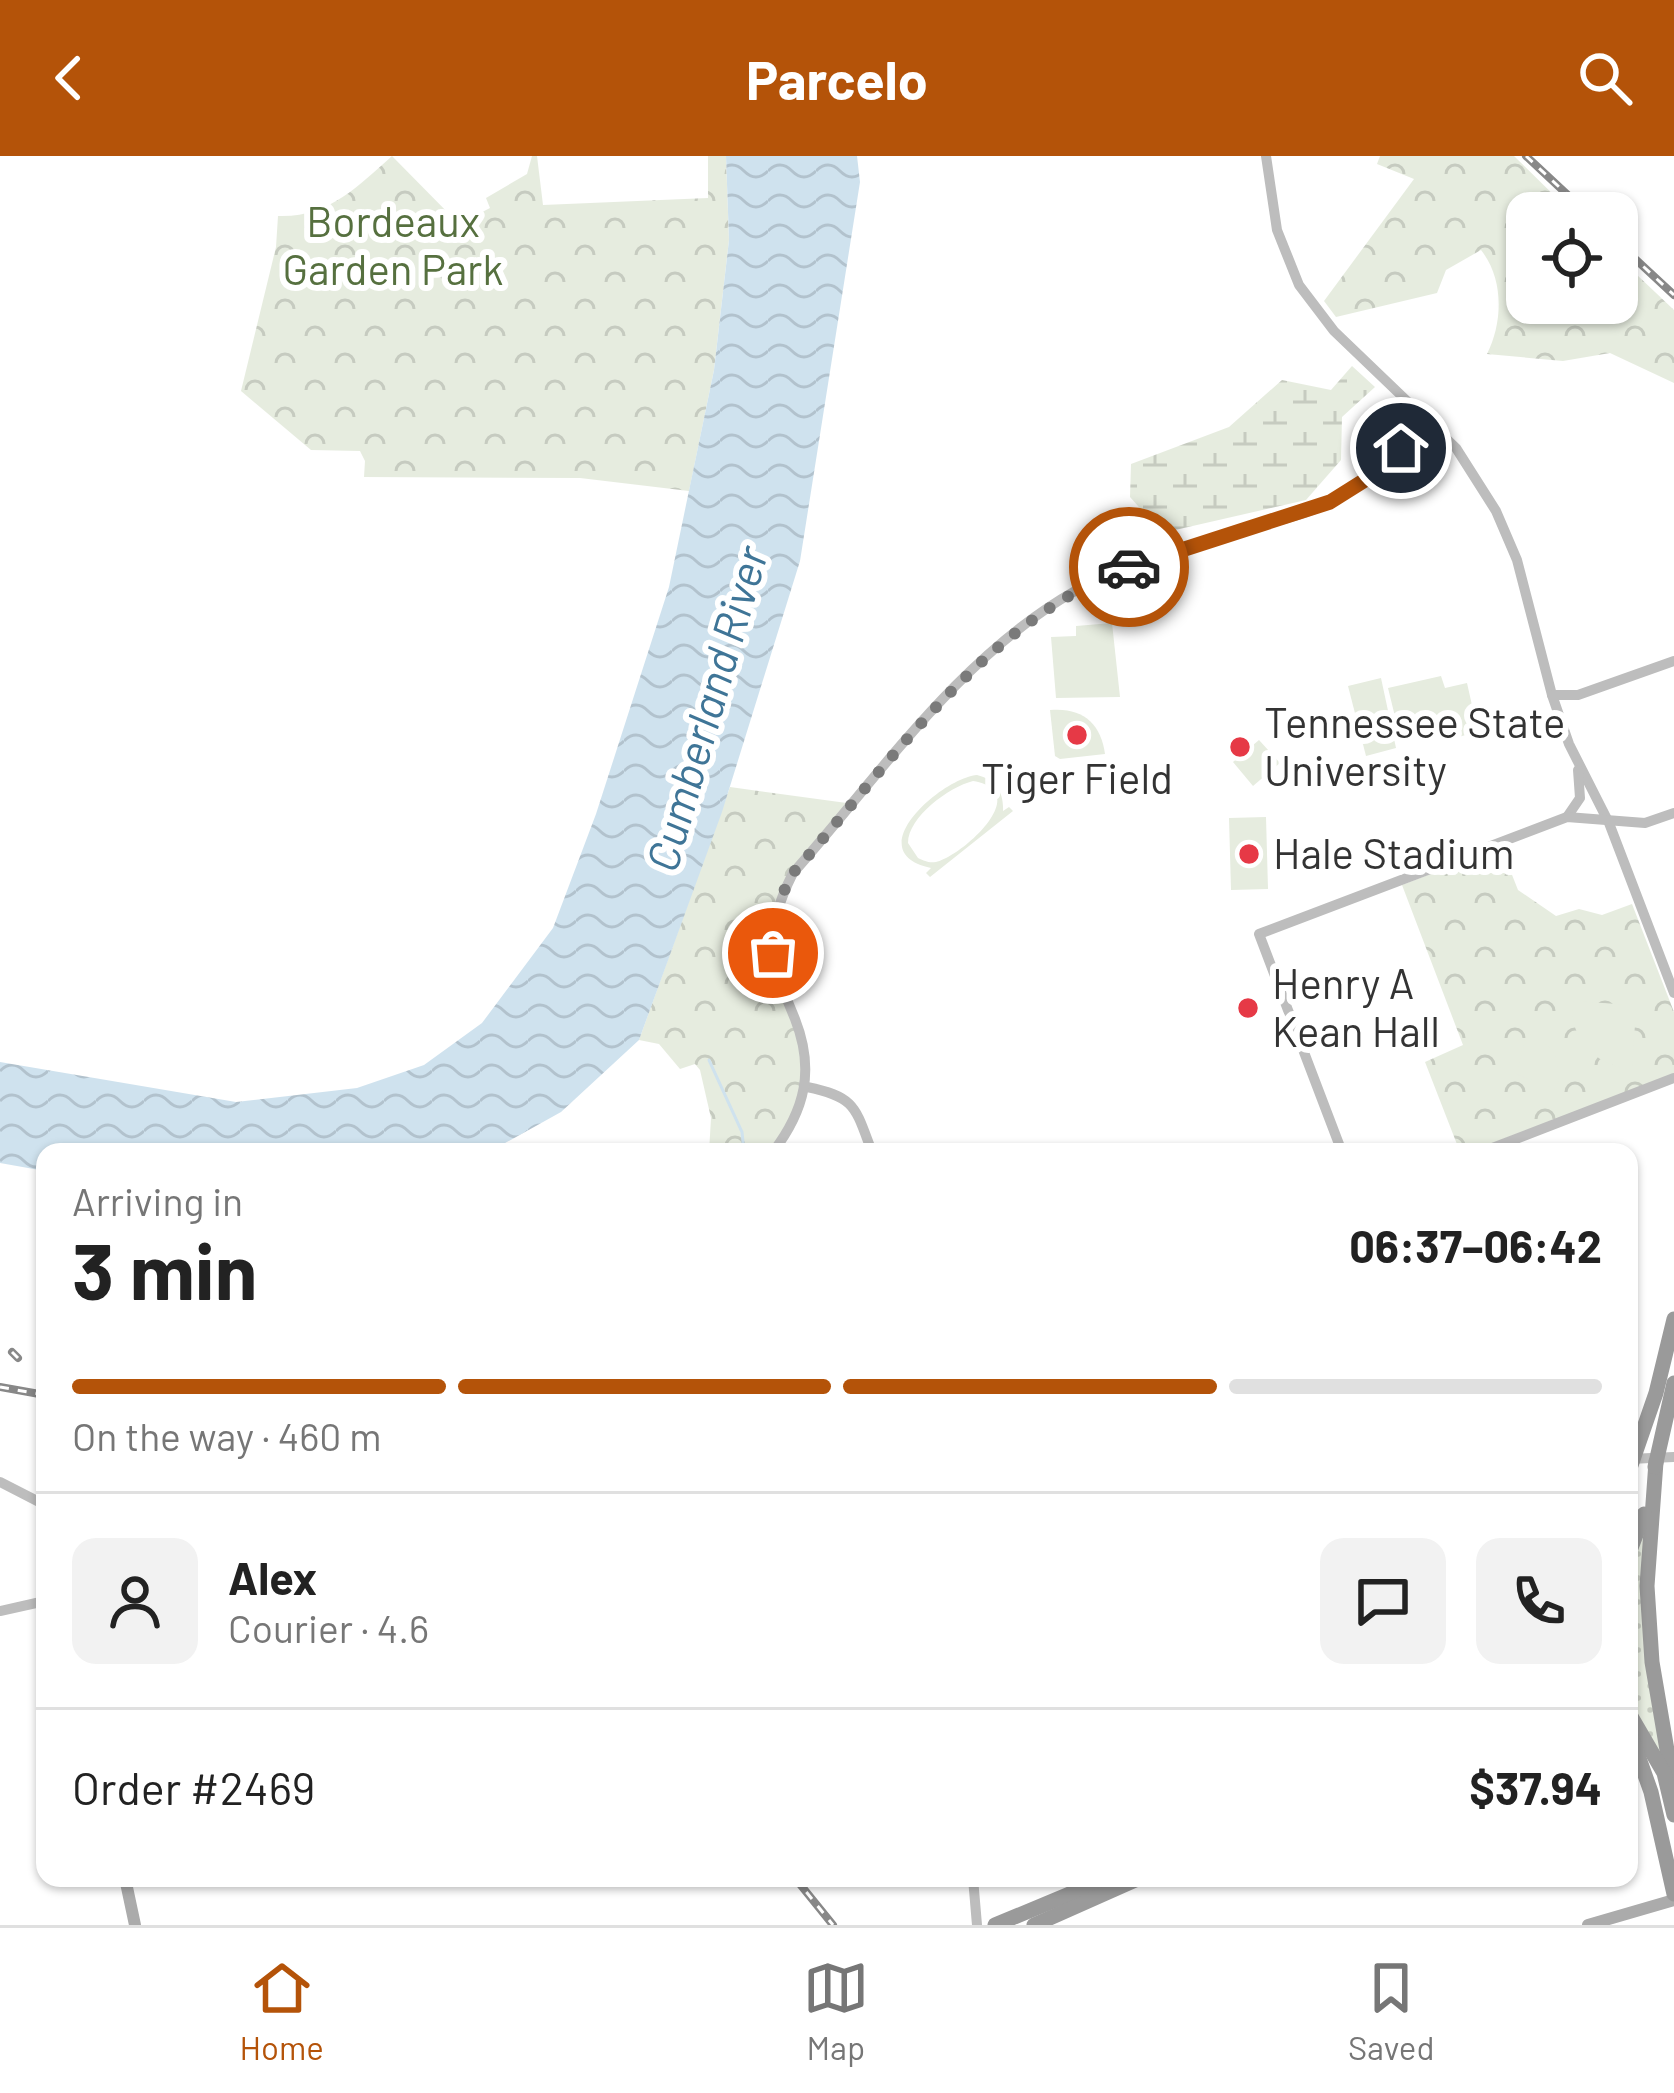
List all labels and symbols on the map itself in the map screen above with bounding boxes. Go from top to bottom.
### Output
park label: Bordeaux Garden Park [283,195,503,293]
pin [1350,397,1452,499]
courier [1069,507,1189,627]
water label: Cumberland River [633,538,778,877]
place label: Tennessee State University [1264,696,1565,795]
marker: Tiger Field [1064,722,1090,748]
marker: Tennessee State University [1227,734,1253,760]
place label: Tiger Field [981,752,1173,803]
place label: Hale Stadium [1273,827,1515,877]
marker: Hale Stadium [1236,841,1262,867]
pin [722,902,824,1004]
place label: Henry A Kean Hall [1272,957,1440,1055]
marker: Henry A Kean Hall [1235,995,1261,1021]

